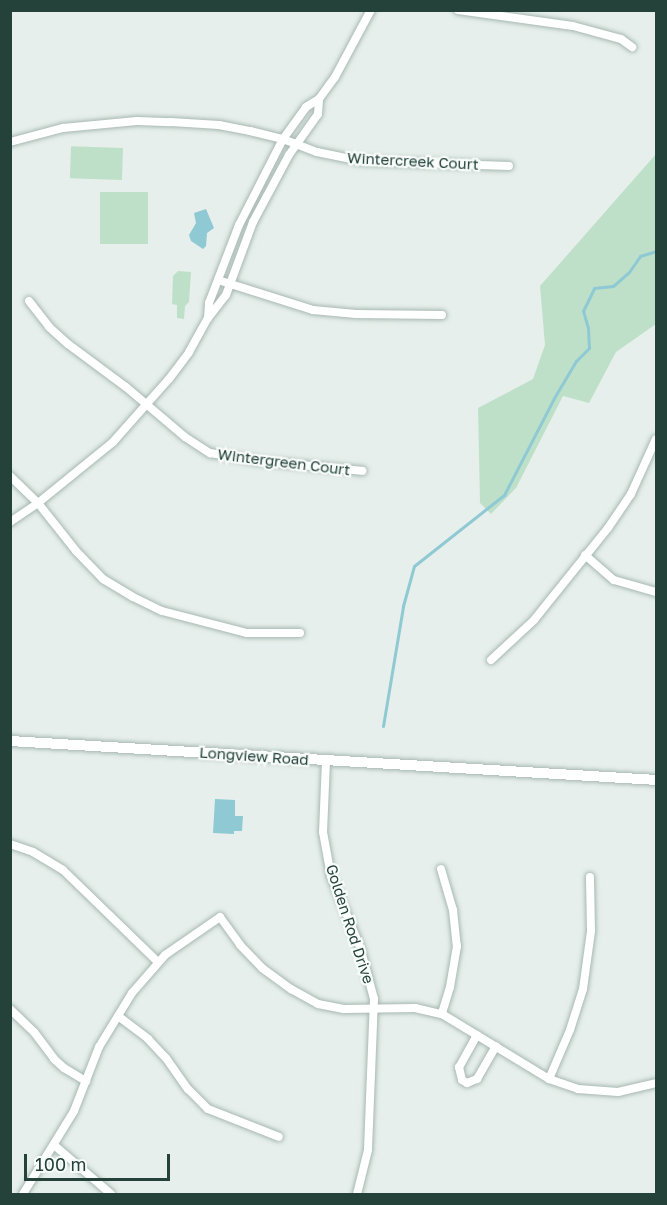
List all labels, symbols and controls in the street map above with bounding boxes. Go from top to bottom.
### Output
street label: Wintercreek Court [347,149,479,173]
street label: Wintergreen Court [217,445,351,479]
street label: Longview Road [199,743,309,769]
street label: Golden Rod Drive [322,862,378,986]
scale bar [27,1142,172,1180]
text: 100 m [35,1153,86,1175]

